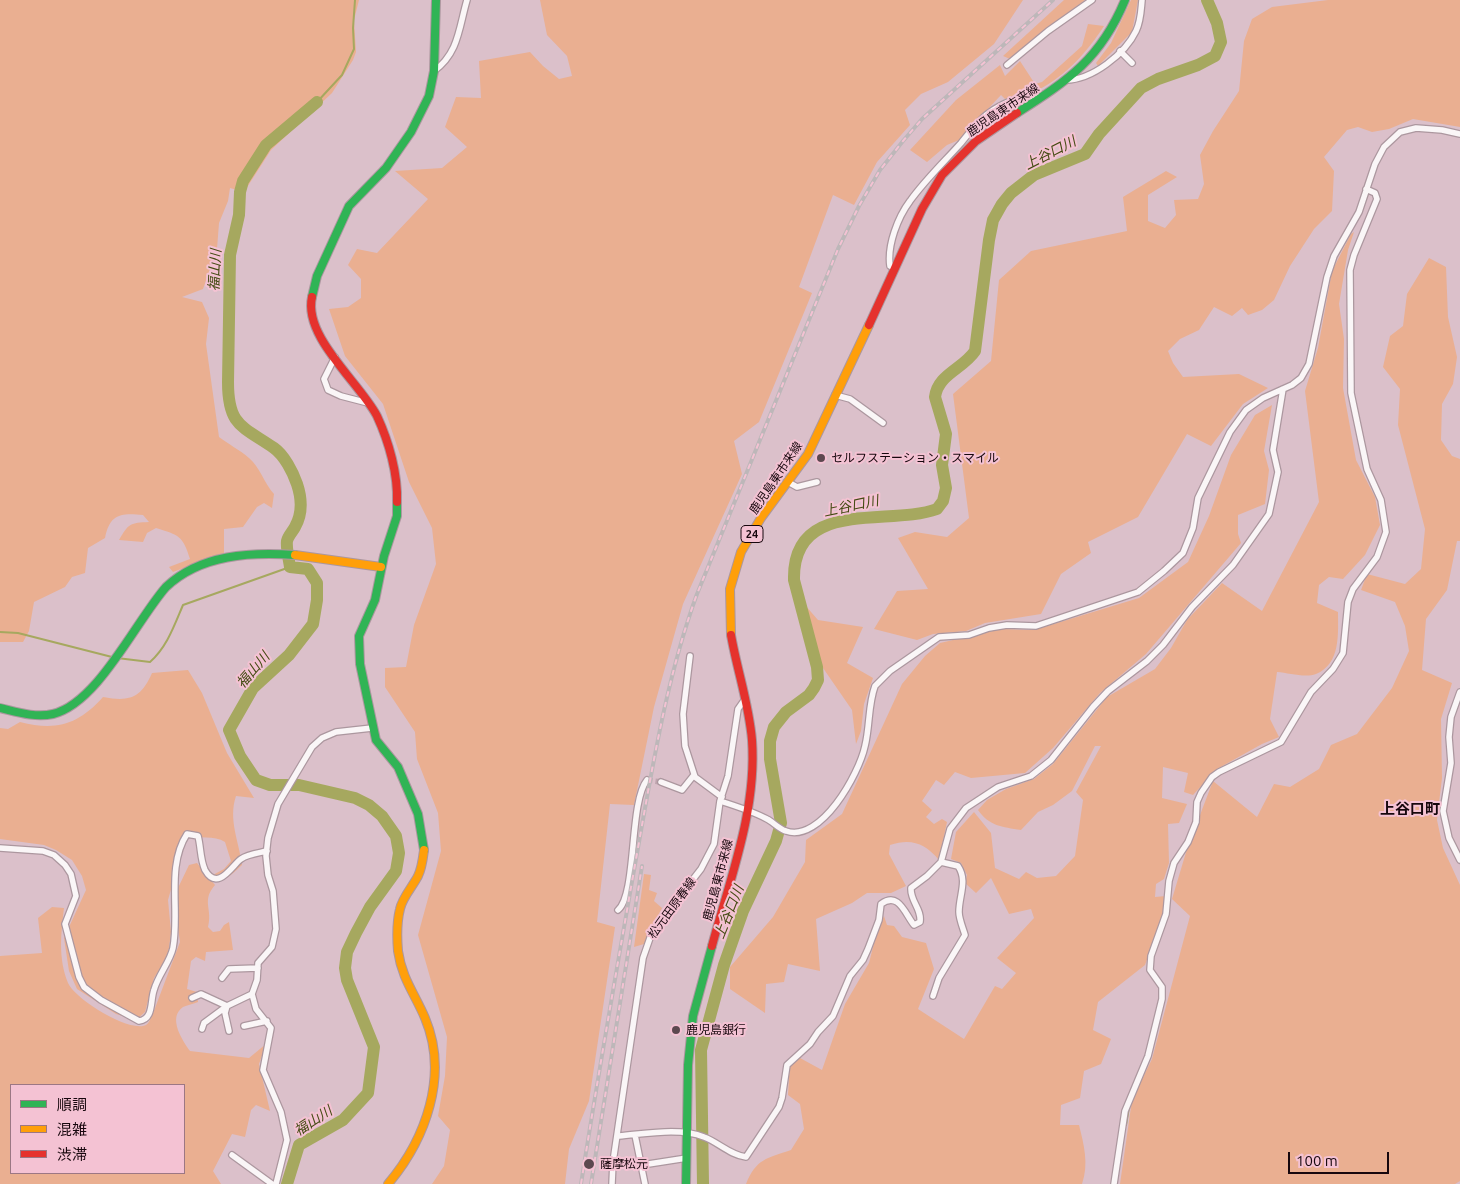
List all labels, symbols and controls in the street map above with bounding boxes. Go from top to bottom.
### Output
street label: 鹿児島東市来線 [964,81,1042,139]
water label: 上谷口川 [1021,133,1079,173]
water label: 福山川 [206,249,224,291]
street label: 鹿児島東市来線 [747,439,805,517]
place label: セルフステーション・スマイル [831,451,999,465]
marker: セルフステーション・スマイル [815,452,827,464]
water label: 上谷口川 [822,492,880,520]
road number: 24 [741,526,763,542]
water label: 福山川 [233,649,273,691]
district label: 上谷口町 [1380,800,1440,818]
street label: 鹿児島東市来線 [700,838,736,922]
street label: 松元田原春線 [645,875,699,941]
water label: 上谷口川 [711,883,747,941]
place label: 鹿児島銀行 [686,1023,746,1037]
marker: 鹿児島銀行 [670,1024,682,1036]
legend [10,1084,185,1174]
text: 順調 [57,1096,87,1113]
water label: 福山川 [291,1103,335,1139]
text: 混雑 [57,1121,87,1138]
scale bar [1290,1142,1391,1174]
text: 渋滞 [57,1146,87,1163]
text: 100 m [1296,1152,1338,1169]
marker: 薩摩松元 [582,1157,596,1171]
place label: 薩摩松元 [600,1157,648,1171]

